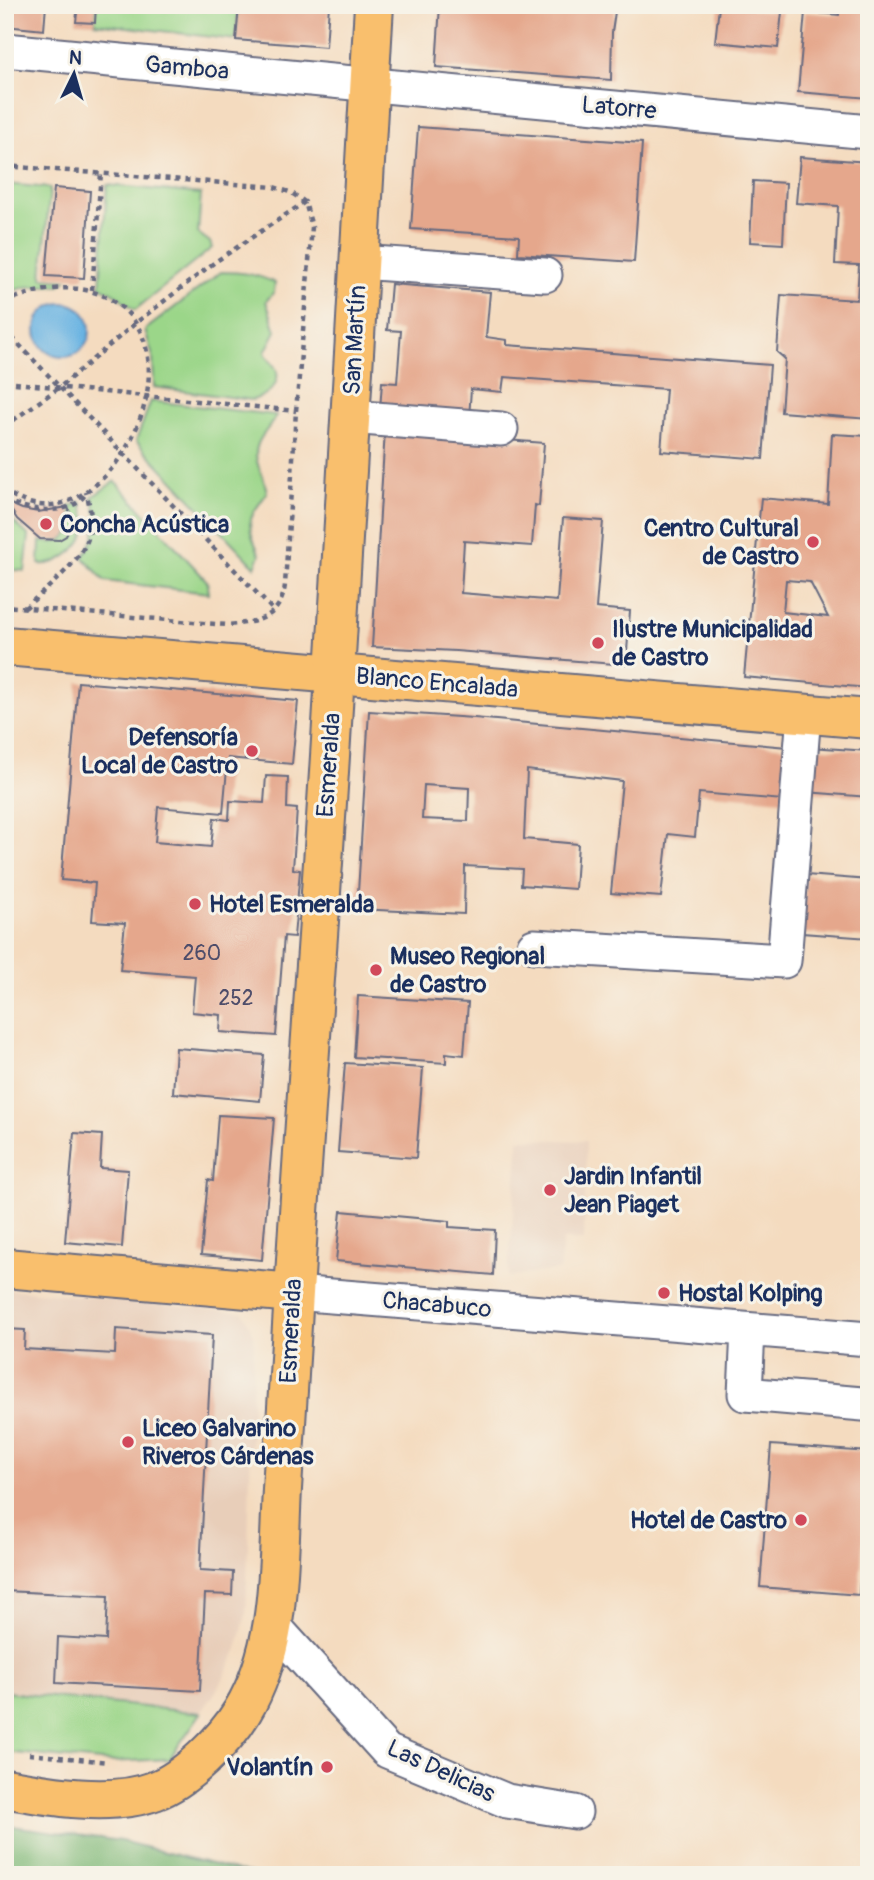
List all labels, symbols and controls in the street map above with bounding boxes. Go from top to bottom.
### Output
north arrow [38,38,108,108]
text: N [68,46,83,71]
street label: Gamboa [144,50,230,86]
street label: Latorre [580,90,658,126]
street label: San Martín [338,284,372,396]
place label: Concha Acústica [60,510,229,539]
place label: Centro Cultural de Castro [644,514,799,571]
marker: Concha Acústica [38,516,54,532]
marker: Centro Cultural de Castro [805,534,821,550]
place label: Ilustre Municipalidad de Castro [612,615,813,672]
marker: Ilustre Municipalidad de Castro [590,635,606,651]
street label: Blanco Encalada [355,661,519,705]
street label: Esmeralda [311,712,347,818]
place label: Defensoría Local de Castro [81,723,238,780]
marker: Defensoría Local de Castro [244,743,260,759]
place label: Hotel Esmeralda [209,890,374,919]
marker: Hotel Esmeralda [187,896,203,912]
house number: 260 [183,940,221,967]
place label: Museo Regional de Castro [390,942,545,999]
marker: Museo Regional de Castro [368,962,384,978]
house number: 252 [219,985,253,1012]
place label: Jardin Infantil Jean Piaget [564,1162,702,1219]
marker: Jardin Infantil Jean Piaget [542,1182,558,1198]
street label: Esmeralda [274,1278,308,1384]
place label: Hostal Kolping [678,1279,823,1308]
marker: Hostal Kolping [656,1285,672,1301]
street label: Chacabuco [381,1286,493,1324]
place label: Liceo Galvarino Riveros Cárdenas [142,1414,314,1471]
marker: Liceo Galvarino Riveros Cárdenas [120,1434,136,1450]
place label: Hotel de Castro [630,1506,787,1535]
marker: Hotel de Castro [793,1512,809,1528]
street label: Las Delicias [382,1733,500,1809]
place label: Volantín [226,1753,313,1782]
marker: Volantín [319,1759,335,1775]

